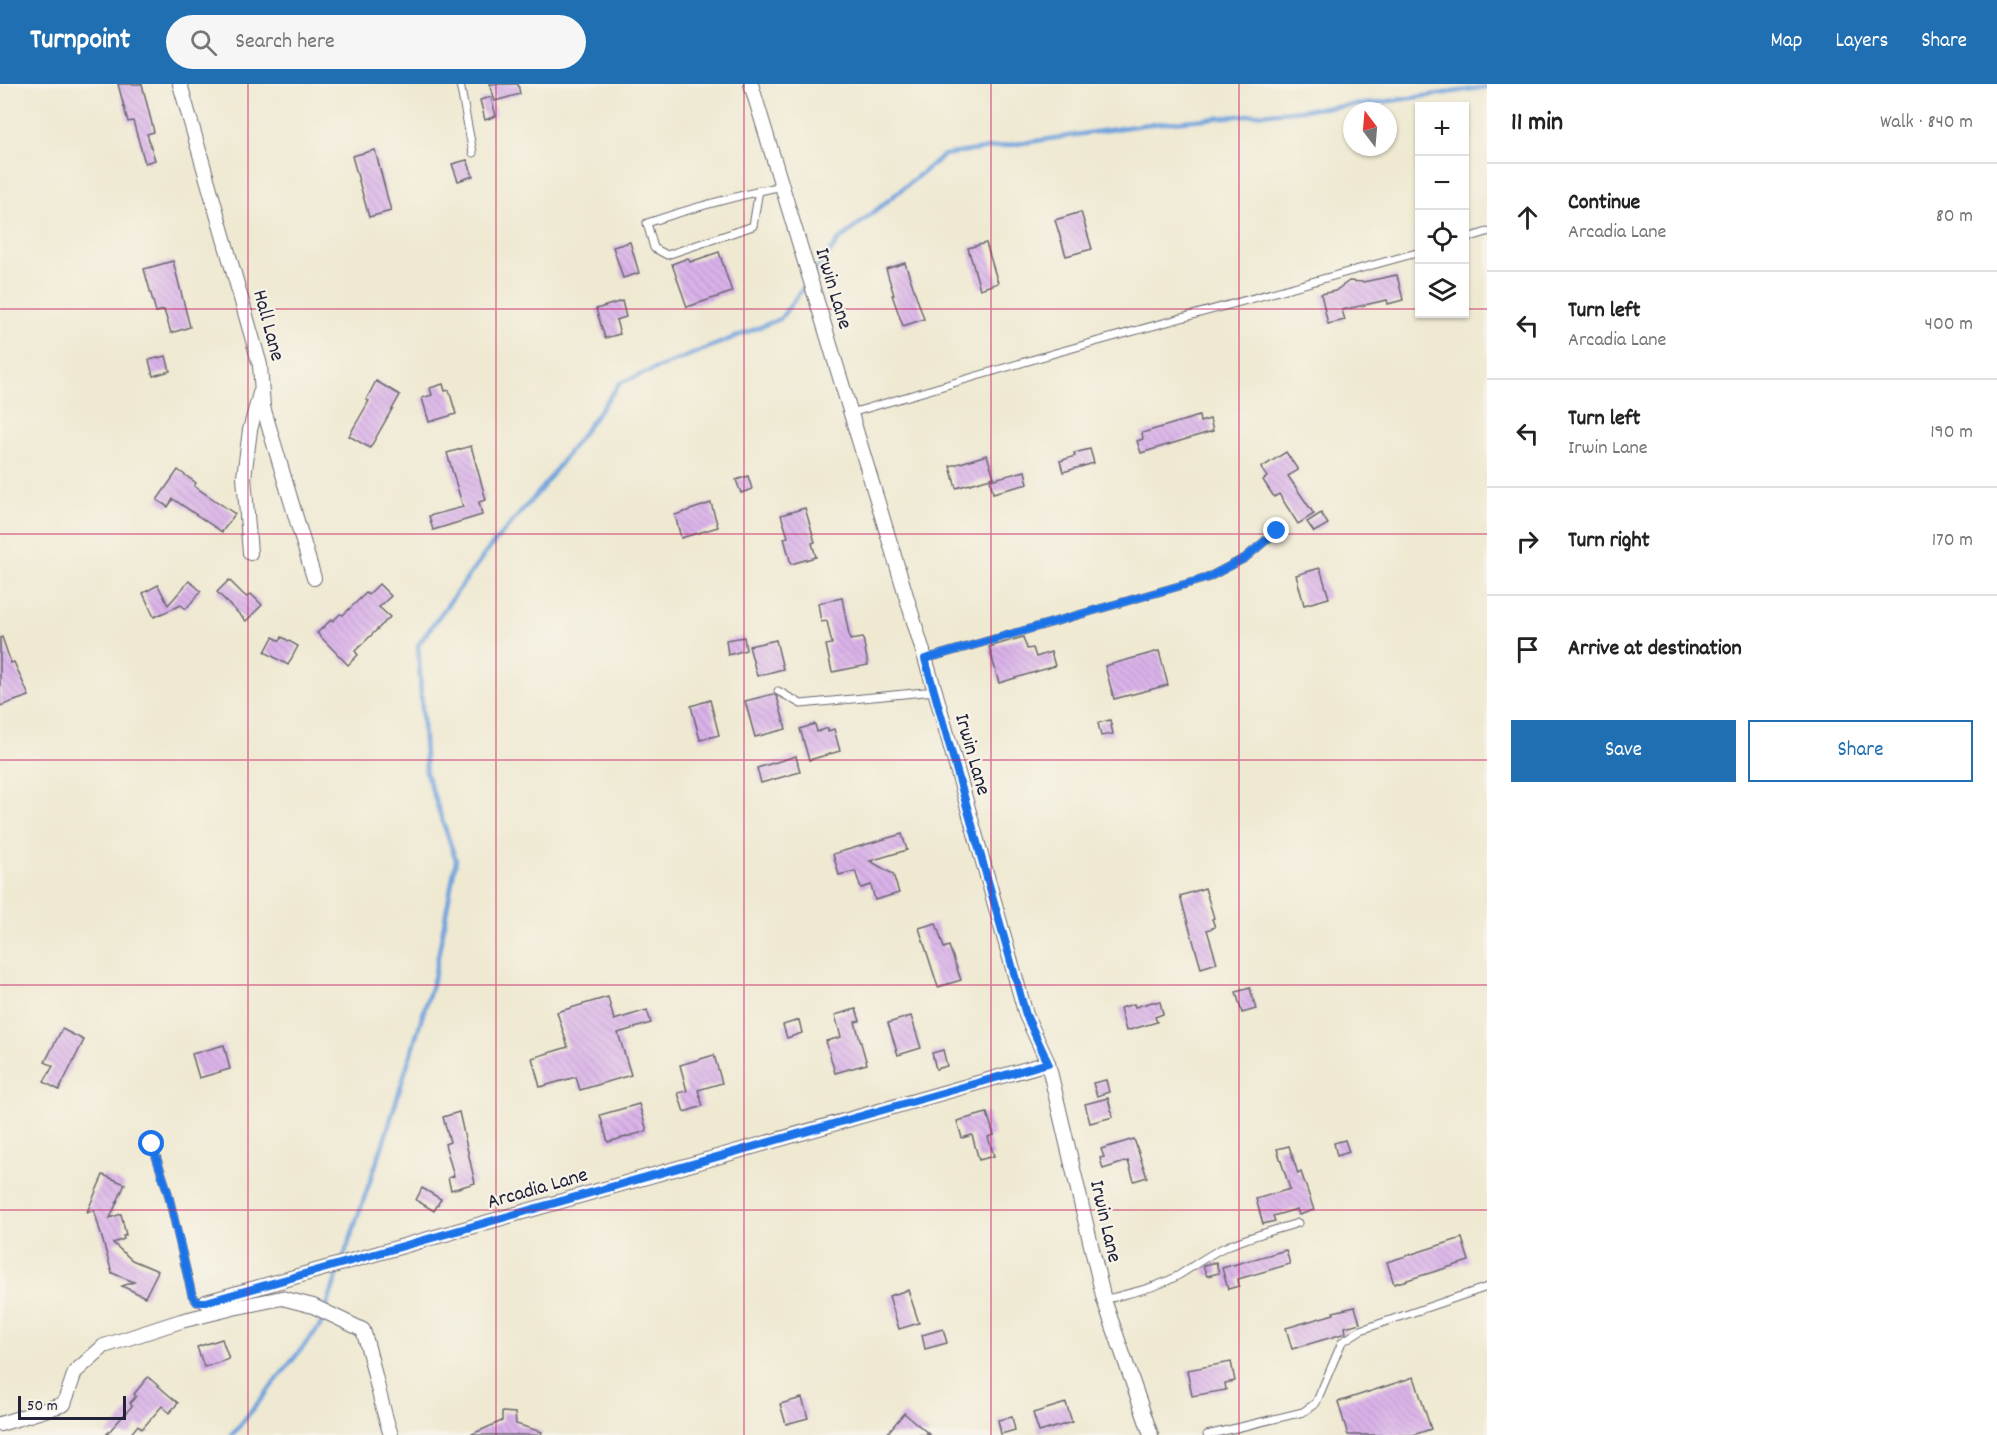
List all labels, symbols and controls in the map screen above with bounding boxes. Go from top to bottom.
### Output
search box [166,15,586,69]
text: Turnpoint [30,22,130,62]
icon: search [187,26,220,59]
text: Search here [235,27,335,58]
text: Map [1771,27,1802,57]
text: Layers [1835,27,1888,57]
text: Share [1921,27,1967,57]
north arrow [1343,102,1397,156]
map controls [1415,102,1469,318]
button: + [1415,102,1469,156]
text: 11 min [1511,105,1563,142]
text: Walk · 840 m [1880,109,1973,137]
button: − [1415,156,1469,210]
text: Continue [1568,188,1640,219]
icon: ahead [1511,201,1544,234]
text: 80 m [1936,203,1973,231]
button: locate [1415,210,1469,264]
text: Arcadia Lane [1568,219,1666,247]
street label: Irwin Lane [806,245,859,333]
button: layers [1415,264,1469,318]
street label: Hall Lane [243,287,291,365]
text: Turn left [1568,296,1640,327]
icon: left [1511,309,1544,342]
text: 400 m [1925,311,1973,339]
text: Arcadia Lane [1568,327,1666,355]
text: Turn left [1568,404,1640,435]
icon: left [1511,417,1544,450]
text: 190 m [1930,419,1973,447]
text: Irwin Lane [1568,435,1648,463]
route end [1263,517,1289,543]
icon: right [1511,525,1544,558]
text: Turn right [1568,526,1650,557]
text: 170 m [1932,527,1973,555]
icon: arrive [1511,633,1544,666]
text: Arrive at destination [1568,634,1742,665]
street label: Irwin Lane [945,711,997,799]
button: Save [1511,720,1736,782]
button: Share [1748,720,1973,782]
route start [138,1130,164,1156]
street label: Arcadia Lane [484,1161,592,1219]
street label: Irwin Lane [1080,1178,1128,1266]
scale bar [18,1393,126,1420]
text: 50 m [27,1395,58,1418]

